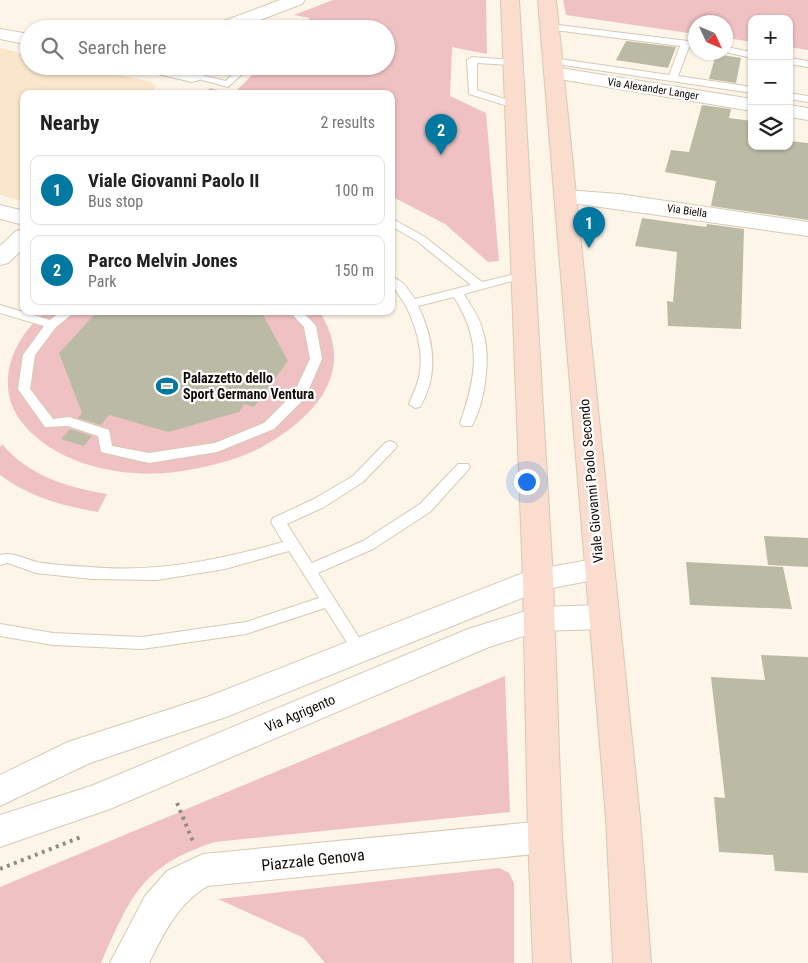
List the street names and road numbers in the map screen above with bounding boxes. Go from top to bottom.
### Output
street label: Via Alexander Langer [606,75,700,103]
street label: Via Biella [666,202,708,220]
street label: Viale Giovanni Paolo Secondo [576,398,606,564]
street label: Via Agrigento [262,691,338,735]
street label: Piazzale Genova [260,845,366,875]

